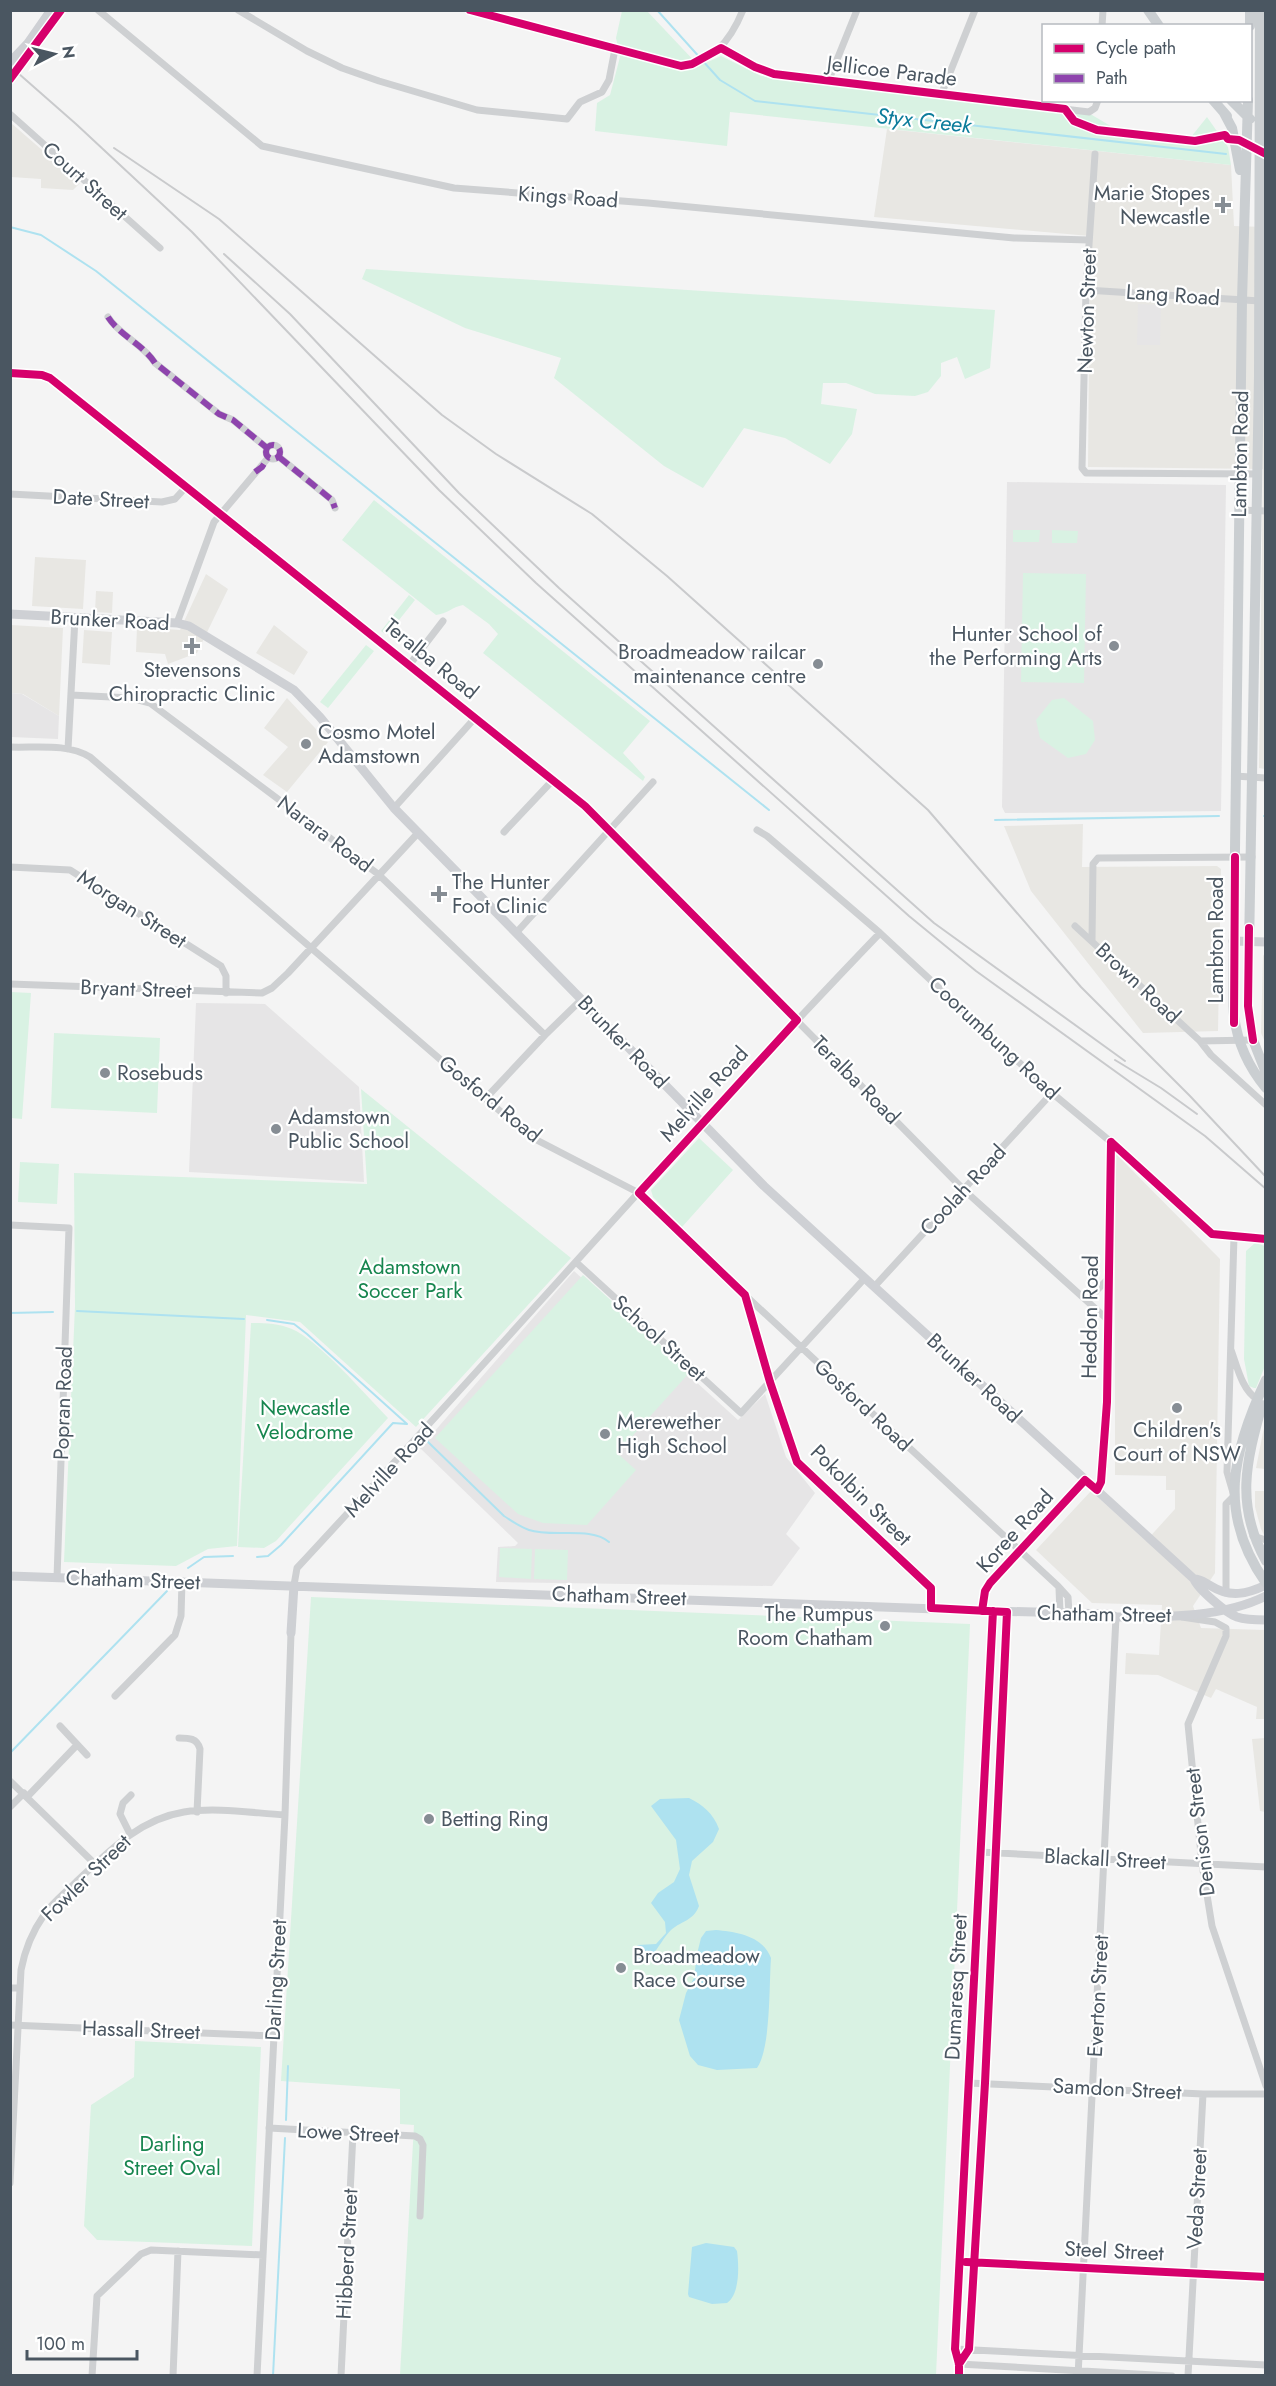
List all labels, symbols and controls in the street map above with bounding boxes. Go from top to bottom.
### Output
north arrow [24,24,84,84]
legend [1042,24,1252,102]
text: Cycle path [1096,35,1176,61]
text: N [56,45,81,60]
street label: Jellicoe Parade [822,48,959,94]
text: Path [1096,65,1128,91]
water label: Styx Creek [875,99,975,141]
street label: Court Street [36,135,134,227]
place label: Marie Stopes Newcastle [1094,178,1210,232]
street label: Kings Road [517,179,619,215]
marker: Marie Stopes Newcastle [1214,196,1232,214]
street label: Newton Street [1070,248,1104,374]
street label: Lang Road [1125,277,1221,313]
street label: Lambton Road [1224,390,1256,518]
street label: Date Street [52,481,150,517]
street label: Brunker Road [50,602,170,638]
street label: Teralba Road [377,611,485,707]
place label: Hunter School of the Performing Arts [930,619,1103,673]
marker: Stevensons Chiropractic Clinic [183,637,201,655]
place label: Broadmeadow railcar maintenance centre [618,637,807,691]
marker: Hunter School of the Performing Arts [1107,639,1121,653]
place label: Stevensons Chiropractic Clinic [109,655,275,709]
marker: Broadmeadow railcar maintenance centre [811,657,825,671]
place label: Cosmo Motel Adamstown [318,717,436,771]
marker: Cosmo Motel Adamstown [299,737,313,751]
street label: Narara Road [271,788,379,880]
street label: Morgan Street [71,862,193,956]
place label: The Hunter Foot Clinic [452,867,551,921]
street label: Lambton Road [1201,876,1231,1004]
marker: The Hunter Foot Clinic [430,885,448,903]
street label: Brown Road [1089,936,1187,1030]
street label: Coorumbung Road [922,969,1066,1107]
street label: Bryant Street [80,972,192,1006]
street label: Brunker Road [571,989,675,1095]
street label: Teralba Road [805,1029,907,1131]
street label: Melville Road [653,1040,755,1148]
street label: Gosford Road [432,1048,548,1150]
place label: Rosebuds [117,1058,203,1088]
marker: Rosebuds [98,1066,112,1080]
place label: Adamstown Public School [288,1102,409,1156]
marker: Adamstown Public School [269,1122,283,1136]
street label: Coolah Road [913,1138,1013,1242]
park label: Adamstown Soccer Park [358,1252,463,1306]
street label: Heddon Road [1074,1255,1106,1379]
street label: School Street [606,1288,712,1388]
street label: Brunker Road [920,1326,1028,1430]
street label: Popran Road [46,1345,80,1461]
street label: Gosford Road [807,1352,919,1458]
park label: Newcastle Velodrome [257,1393,354,1447]
marker: Children's Court of NSW [1170,1401,1184,1415]
place label: Merewether High School [617,1407,727,1461]
place label: Children's Court of NSW [1113,1415,1241,1469]
street label: Melville Road [337,1416,441,1524]
marker: Merewether High School [598,1427,612,1441]
street label: Pokolbin Street [804,1438,918,1552]
street label: Koree Road [969,1483,1061,1579]
street label: Chatham Street [65,1563,201,1597]
street label: Chatham Street [551,1579,687,1613]
street label: Chatham Street [1037,1598,1171,1630]
place label: The Rumpus Room Chatham [738,1599,873,1653]
marker: The Rumpus Room Chatham [878,1619,892,1633]
street label: Denison Street [1177,1766,1223,1898]
place label: Betting Ring [441,1804,549,1834]
marker: Betting Ring [422,1812,436,1826]
street label: Fowler Street [34,1827,138,1929]
street label: Blackall Street [1043,1841,1167,1877]
street label: Dumaresq Street [937,1913,975,2061]
street label: Darling Street [258,1919,294,2041]
street label: Everton Street [1080,1934,1116,2058]
place label: Broadmeadow Race Course [633,1941,761,1995]
marker: Broadmeadow Race Course [614,1961,628,1975]
street label: Hassall Street [81,2013,201,2047]
street label: Samdon Street [1052,2071,1182,2107]
street label: Lowe Street [296,2115,400,2151]
park label: Darling Street Oval [123,2129,221,2183]
street label: Veda Street [1179,2148,1215,2250]
street label: Hibberd Street [329,2188,365,2320]
street label: Steel Street [1064,2233,1164,2269]
scale bar [27,2323,136,2361]
text: 100 m [36,2331,85,2357]

